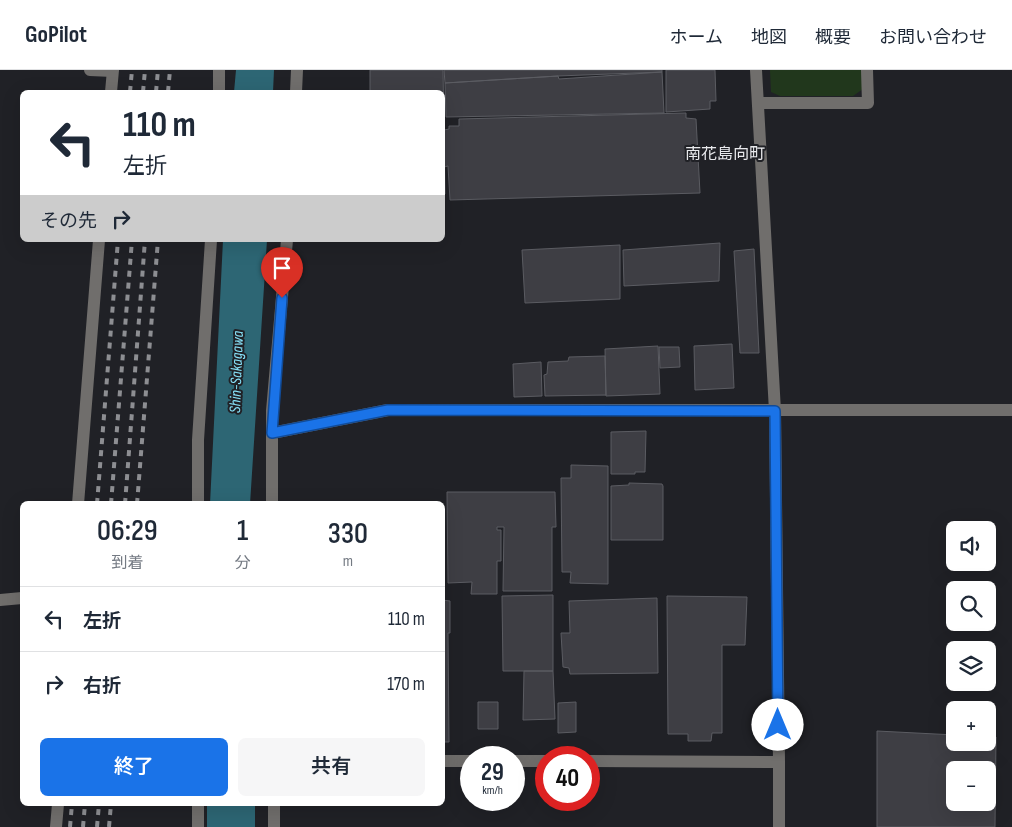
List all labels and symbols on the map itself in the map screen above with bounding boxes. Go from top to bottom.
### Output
district label: 南花島向町 [685,145,765,164]
pin [261,247,303,298]
water label: Shin-Sakagawa [226,330,248,413]
position arrow [751,698,803,750]
speed limit sign: 40 [535,746,600,811]

